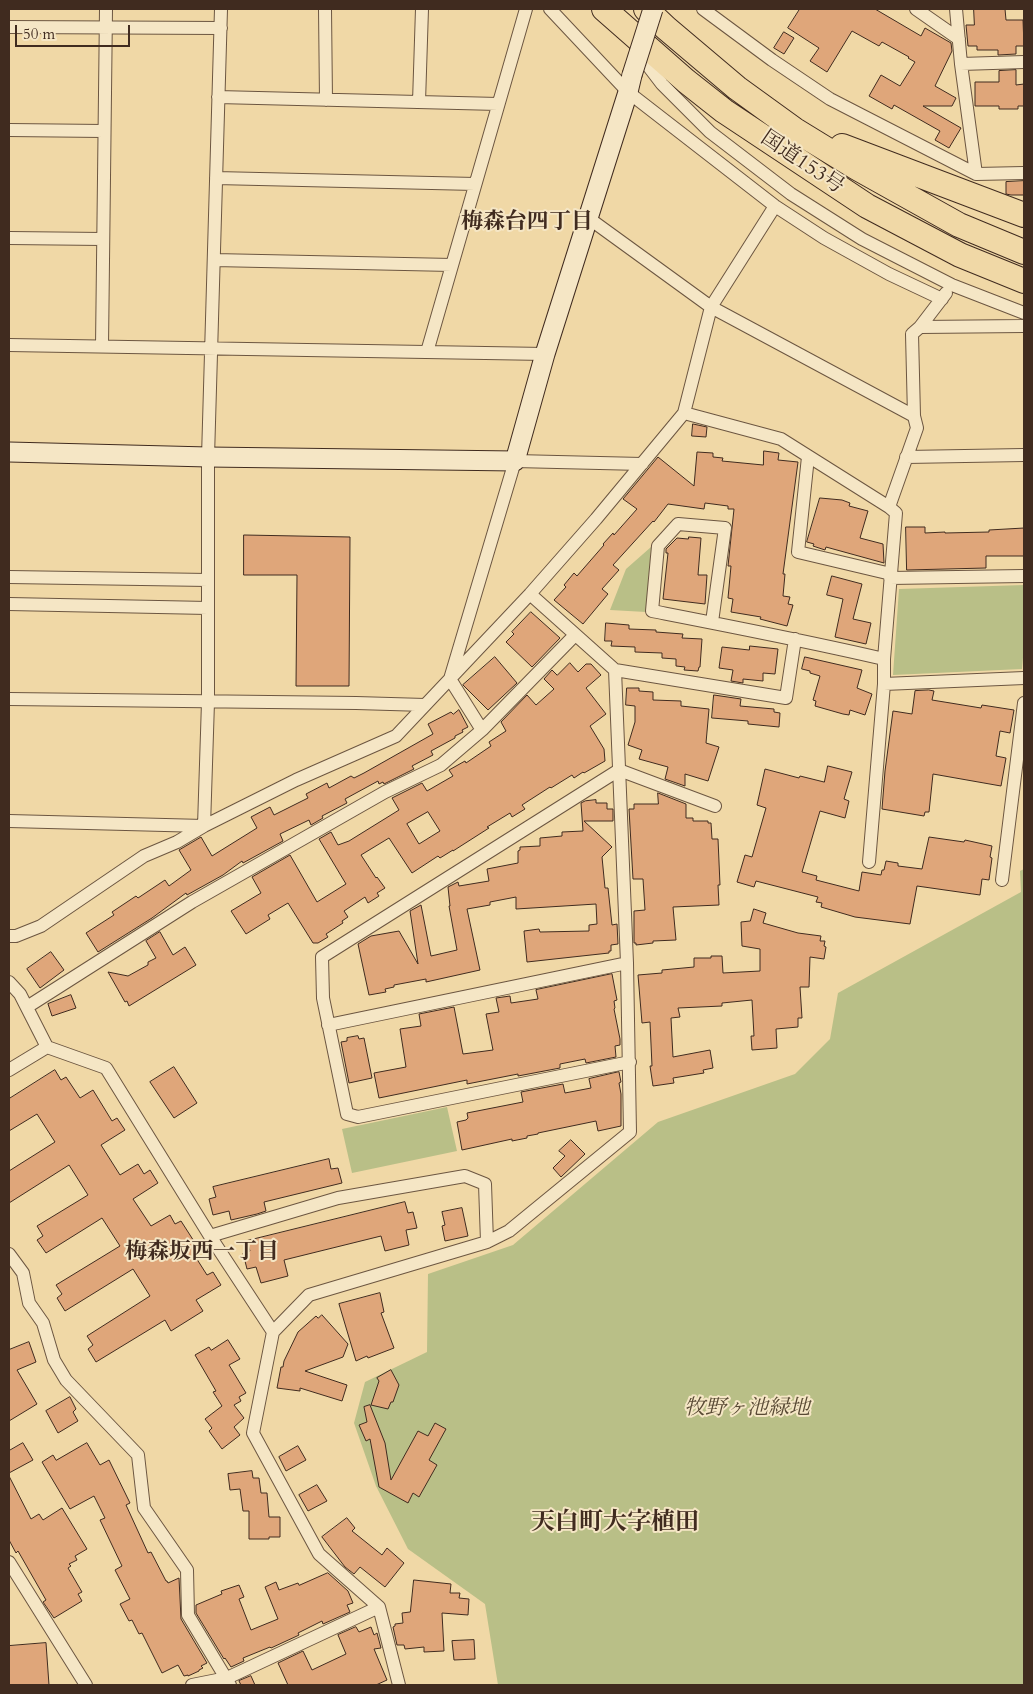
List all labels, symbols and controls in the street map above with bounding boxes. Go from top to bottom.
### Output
scale bar [18,15,132,47]
text: 50 m [23,24,55,44]
street label: 国道153号 [755,126,849,200]
district label: 梅森台四丁目 [461,210,593,236]
district label: 梅森坂西一丁目 [125,1240,279,1266]
park label: 牧野ヶ池緑地 [684,1396,810,1422]
district label: 天白町大字植田 [531,1509,699,1537]

